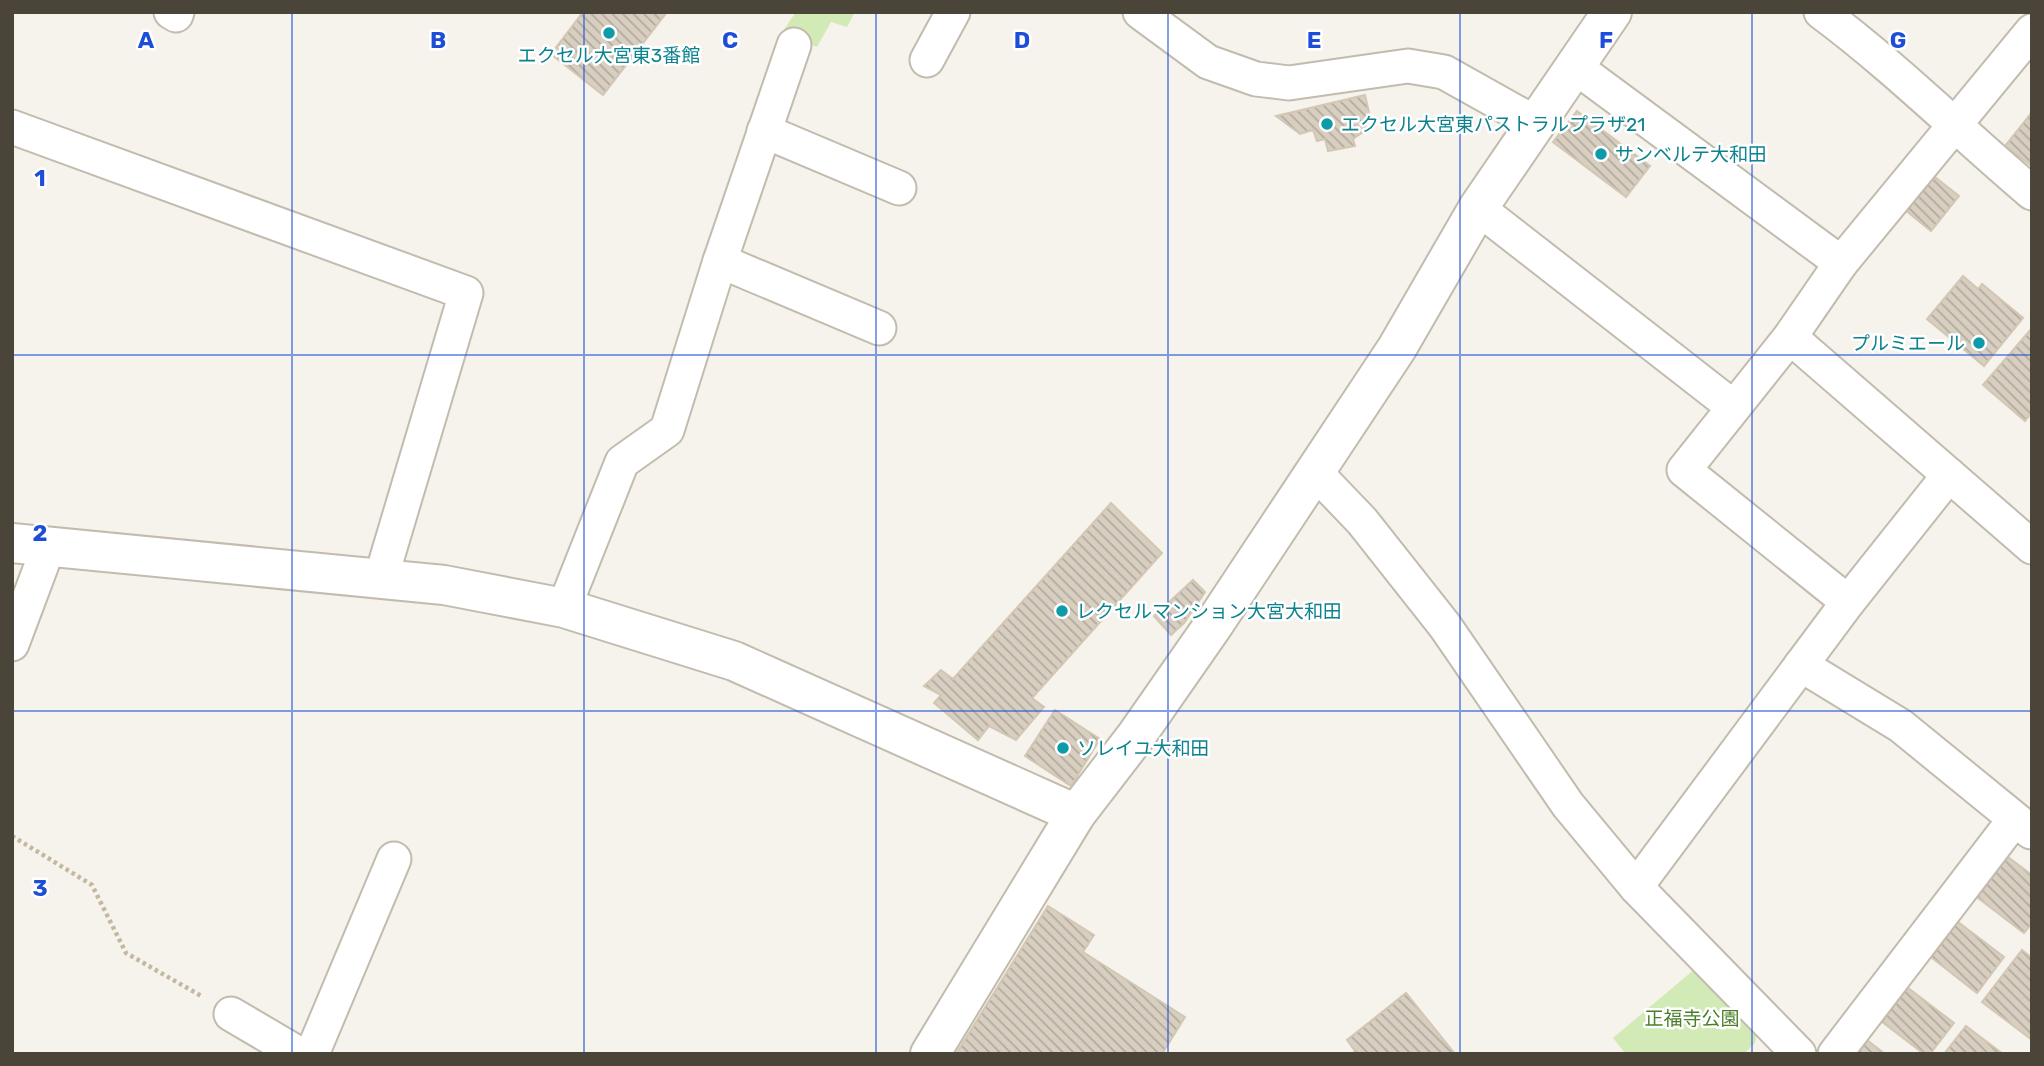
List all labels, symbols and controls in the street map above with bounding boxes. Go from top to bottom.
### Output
marker: エクセル大宮東3番館 [601,25,617,41]
text: A [138,26,155,54]
text: B [430,26,446,54]
text: C [722,26,738,54]
text: D [1014,26,1030,54]
text: E [1307,26,1321,54]
text: F [1599,26,1613,54]
text: G [1890,26,1906,54]
place label: エクセル大宮東3番館 [518,44,700,67]
place label: エクセル大宮東パストラルプラザ21 [1341,113,1645,136]
marker: エクセル大宮東パストラルプラザ21 [1319,116,1335,132]
place label: サンベルテ大和田 [1615,143,1767,166]
marker: サンベルテ大和田 [1593,146,1609,162]
text: 1 [34,164,46,192]
place label: プルミエール [1851,332,1965,355]
marker: プルミエール [1971,335,1987,351]
text: 2 [33,519,47,547]
place label: レクセルマンション大宮大和田 [1076,600,1342,623]
marker: レクセルマンション大宮大和田 [1054,603,1070,619]
place label: ソレイユ大和田 [1077,737,1210,760]
marker: ソレイユ大和田 [1055,740,1071,756]
text: 3 [32,874,48,902]
park label: 正福寺公園 [1644,1007,1740,1030]

